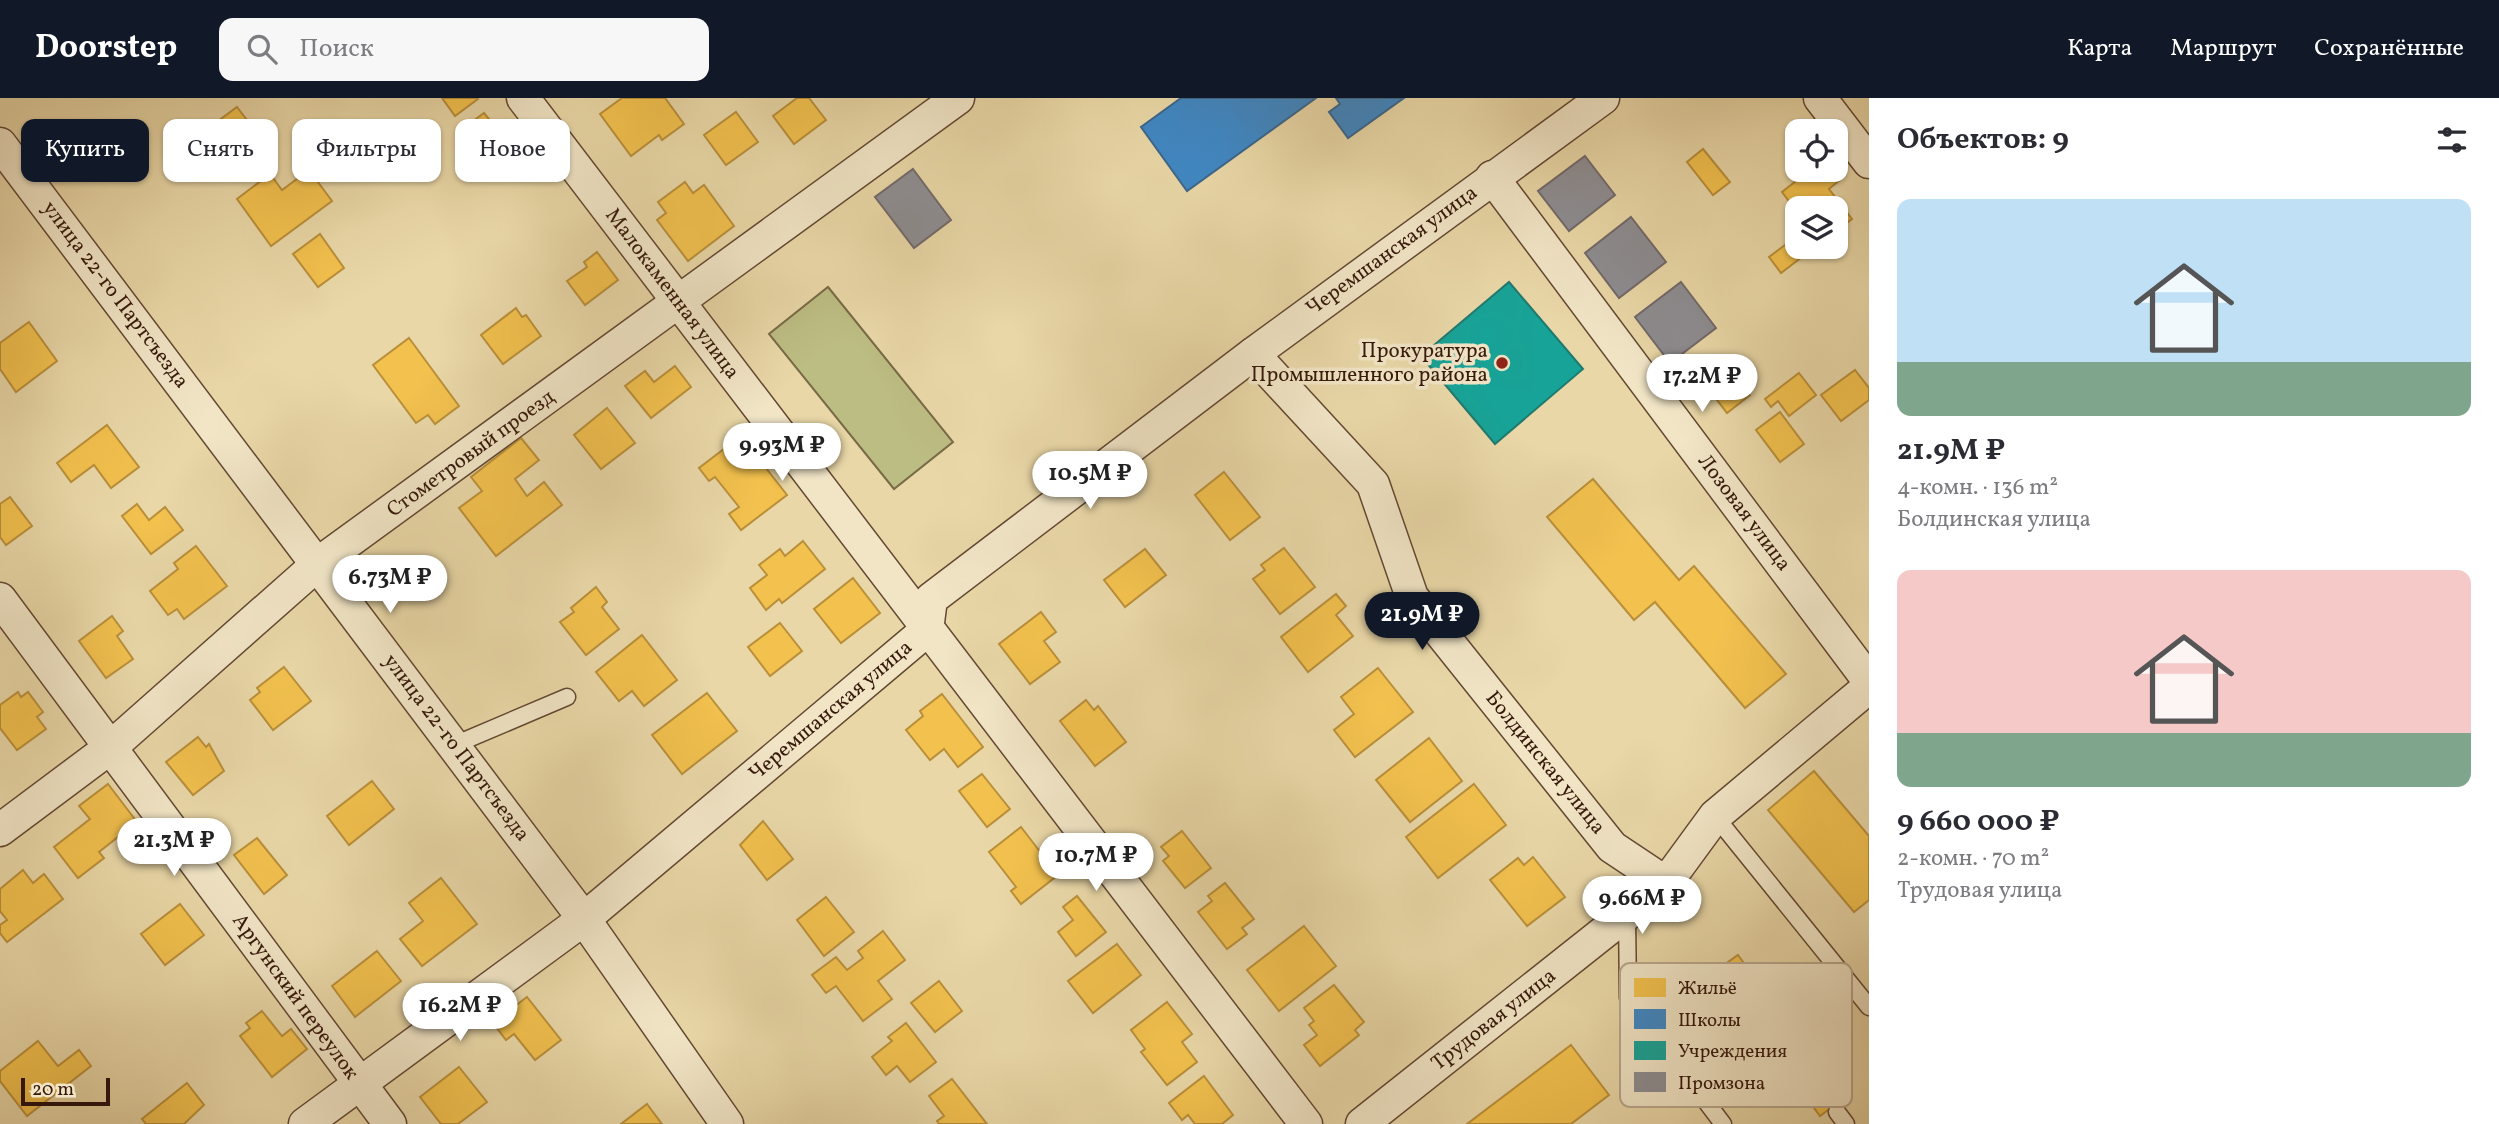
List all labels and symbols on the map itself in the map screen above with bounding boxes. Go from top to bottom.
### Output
street label: Черемшанская улица [1300,179,1484,323]
street label: улица 22-го Партсъезда [35,195,195,395]
street label: Малокаменная улица [598,202,746,386]
place label: Прокуратура Промышленного района [1251,337,1488,390]
pin: 17.2M ₽ [1637,354,1767,414]
marker: Прокуратура Промышленного района [1494,355,1510,371]
street label: Стометровый проезд [381,383,561,525]
pin: 9.93M ₽ [717,424,847,483]
street label: Лозовая улица [1690,448,1798,578]
pin: 10.5M ₽ [1025,452,1155,511]
pin: 6.73M ₽ [325,556,455,615]
pin: 21.9M ₽ [1357,592,1487,652]
street label: Черемшанская улица [743,634,919,788]
street label: улица 22-го Партсъезда [376,648,536,848]
street label: Болдинская улица [1478,685,1612,841]
pin: 21.3M ₽ [109,818,239,878]
pin: 10.7M ₽ [1031,834,1161,893]
pin: 9.66M ₽ [1577,876,1707,936]
street label: Аргунский переулок [225,908,365,1086]
street label: Трудовая улица [1426,962,1562,1078]
legend [1620,963,1852,1107]
text: Жильё [1678,976,1737,1002]
pin: 16.2M ₽ [395,984,525,1043]
text: Школы [1678,1008,1741,1034]
text: Учреждения [1678,1039,1787,1065]
text: Промзона [1678,1071,1765,1097]
scale bar [21,1075,110,1107]

